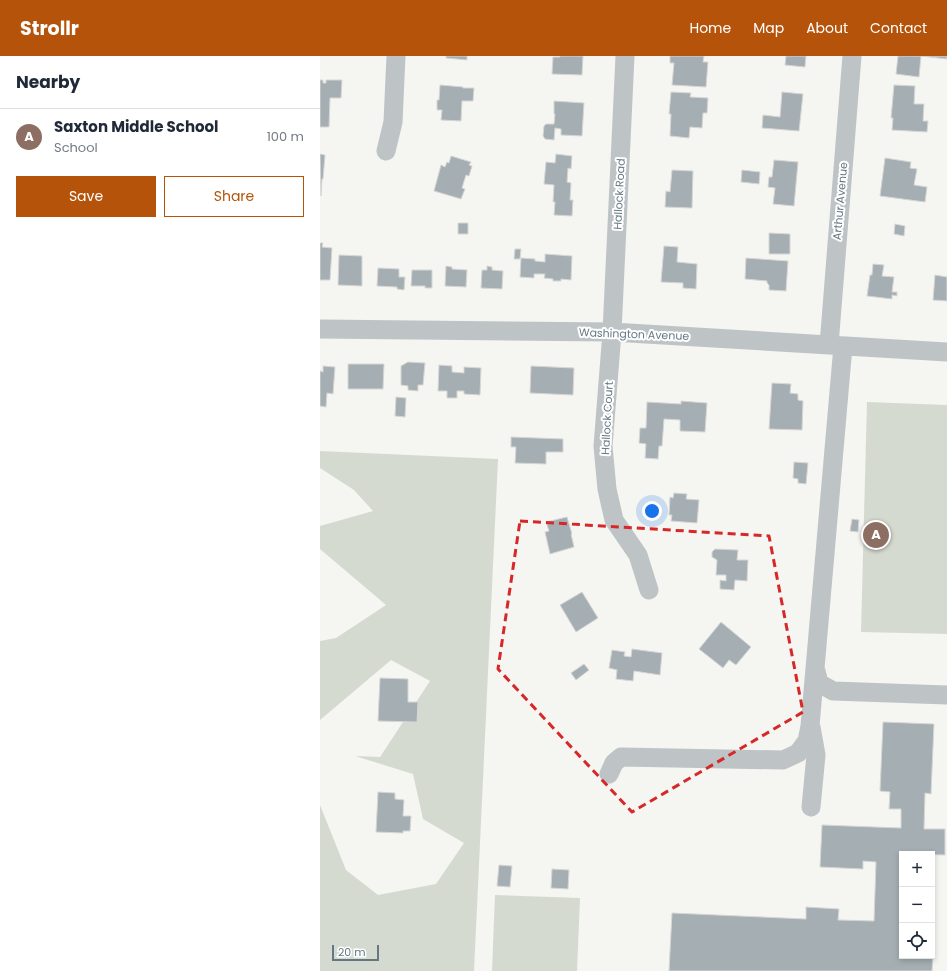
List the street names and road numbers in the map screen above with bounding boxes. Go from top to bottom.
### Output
street label: Hallock Road [609,158,629,230]
street label: Arthur Avenue [829,161,851,241]
street label: Washington Avenue [579,324,690,344]
street label: Hallock Court [597,381,617,455]

